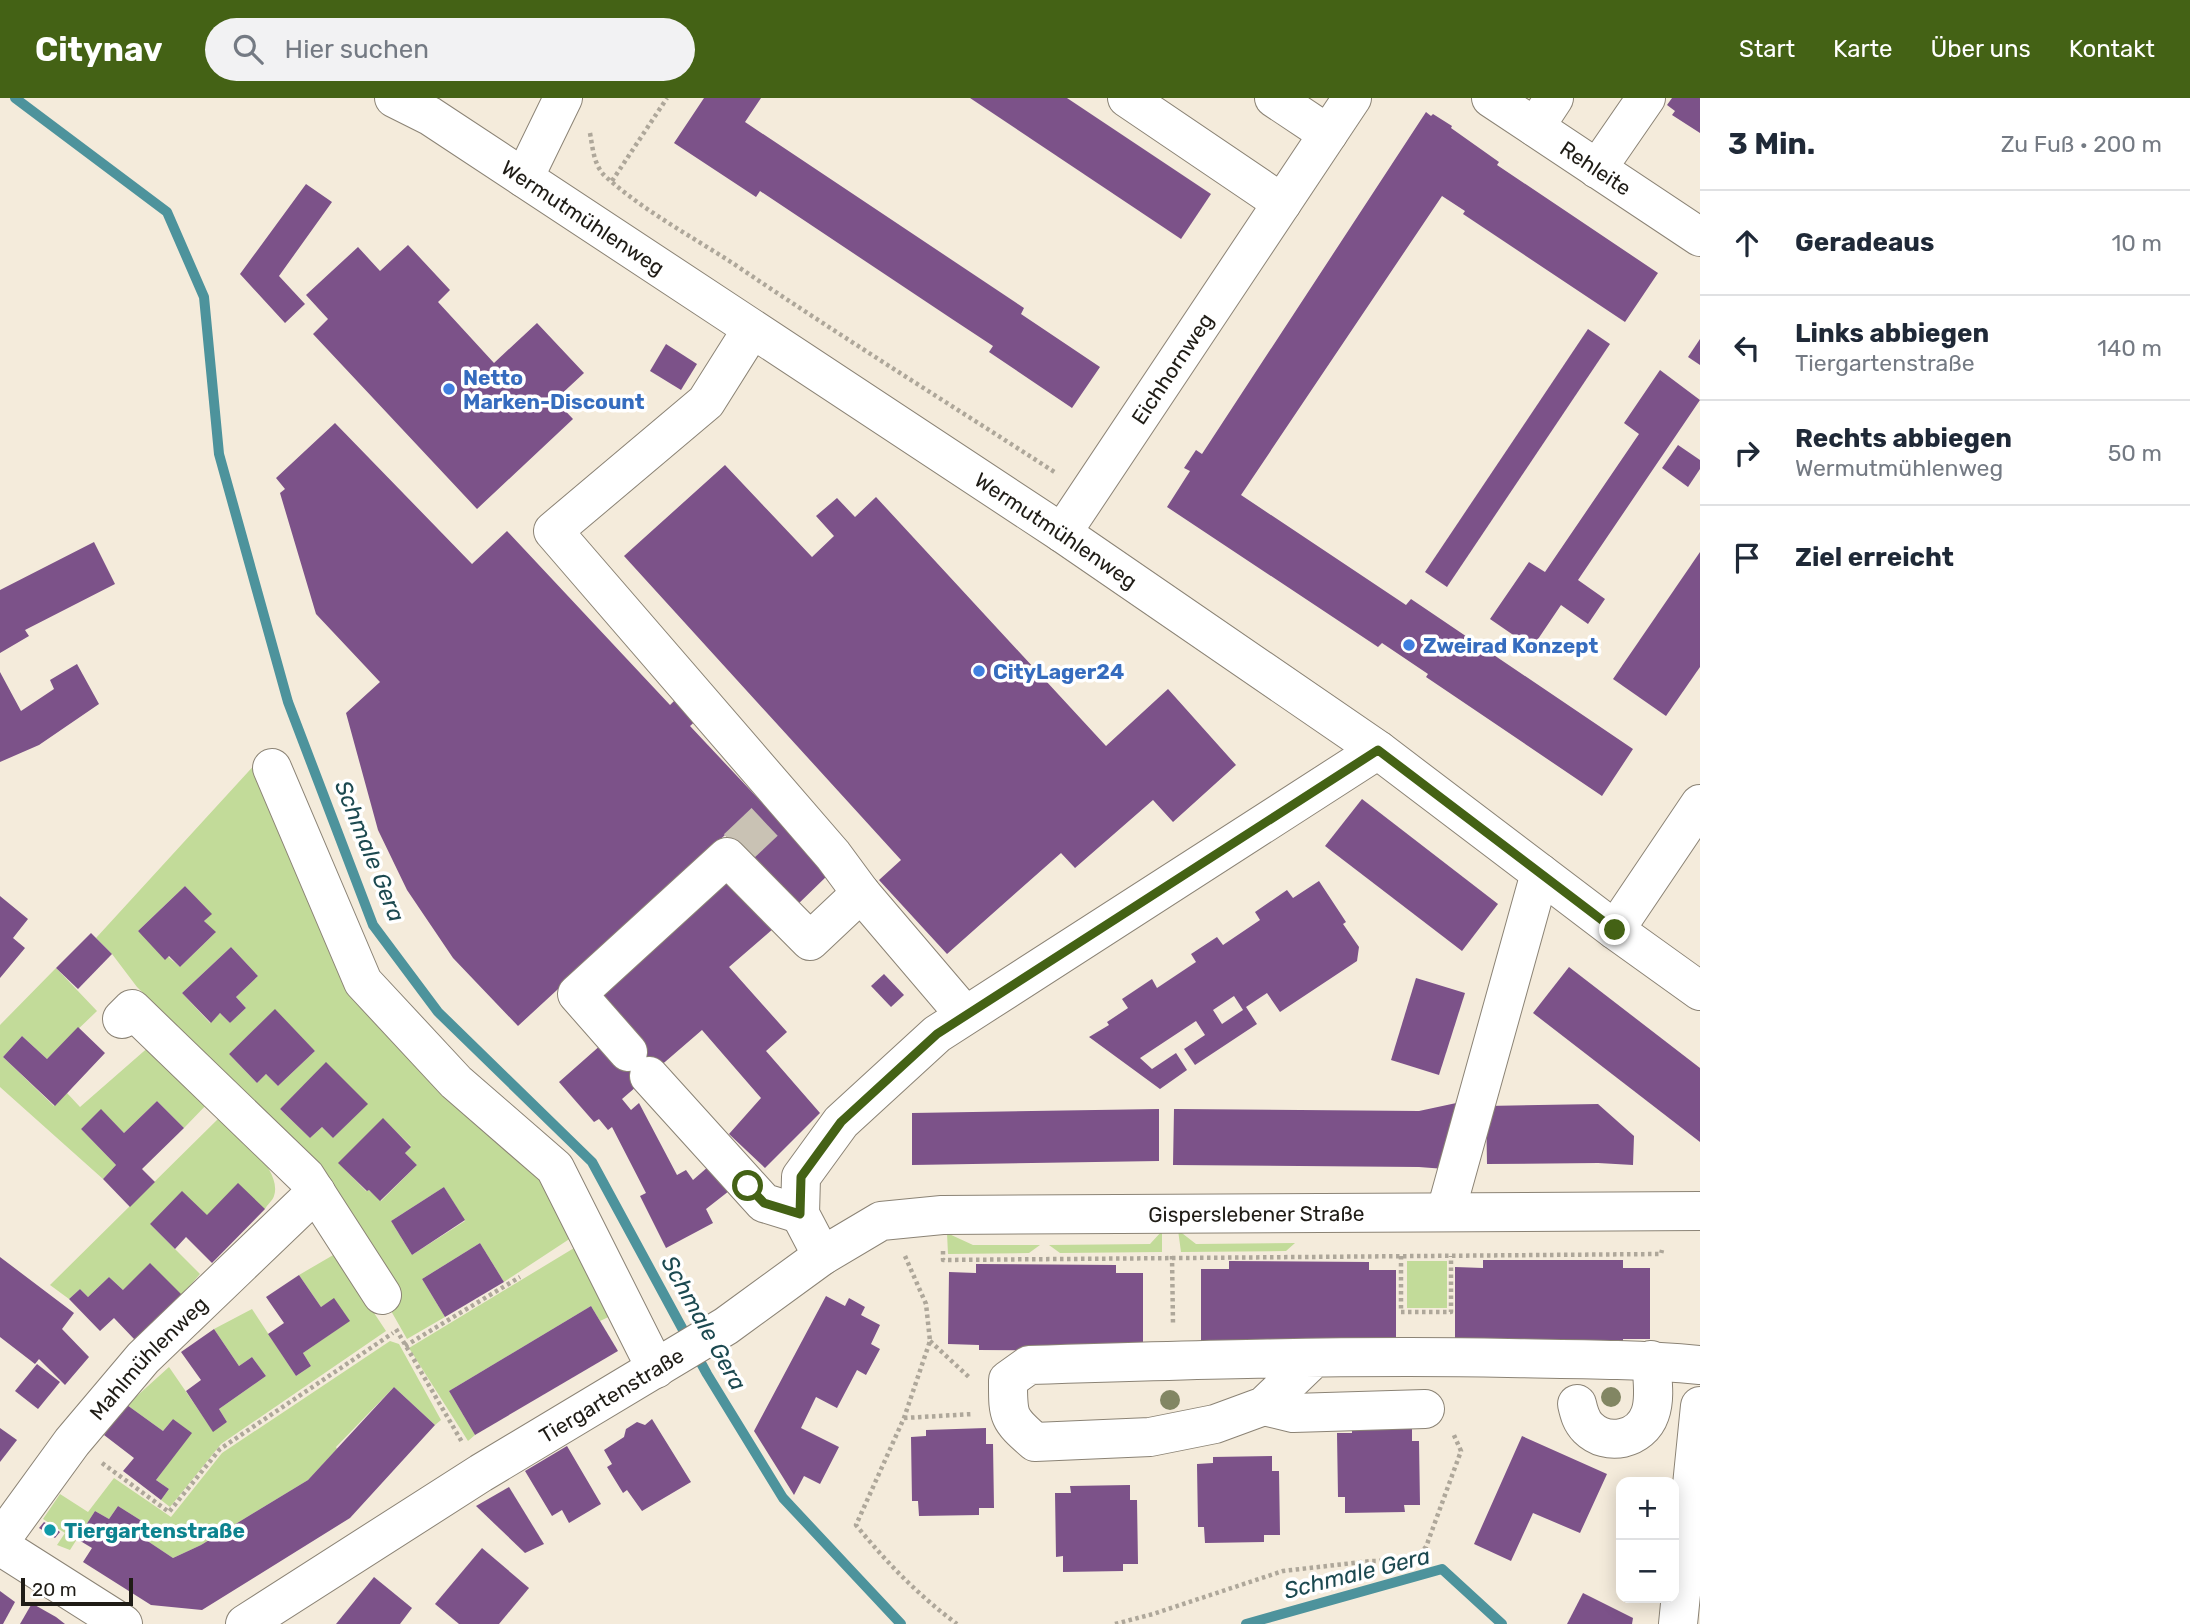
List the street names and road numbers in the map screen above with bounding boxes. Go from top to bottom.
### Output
street label: Rehleite [1556,135,1636,200]
street label: Wermutmühlenweg [497,154,670,280]
street label: Eichhornweg [1126,308,1218,429]
street label: Wermutmühlenweg [970,467,1142,593]
street label: Gisperslebener Straße [1148,1200,1365,1226]
street label: Mahlmühlenweg [84,1291,212,1425]
street label: Tiergartenstraße [534,1342,688,1448]

